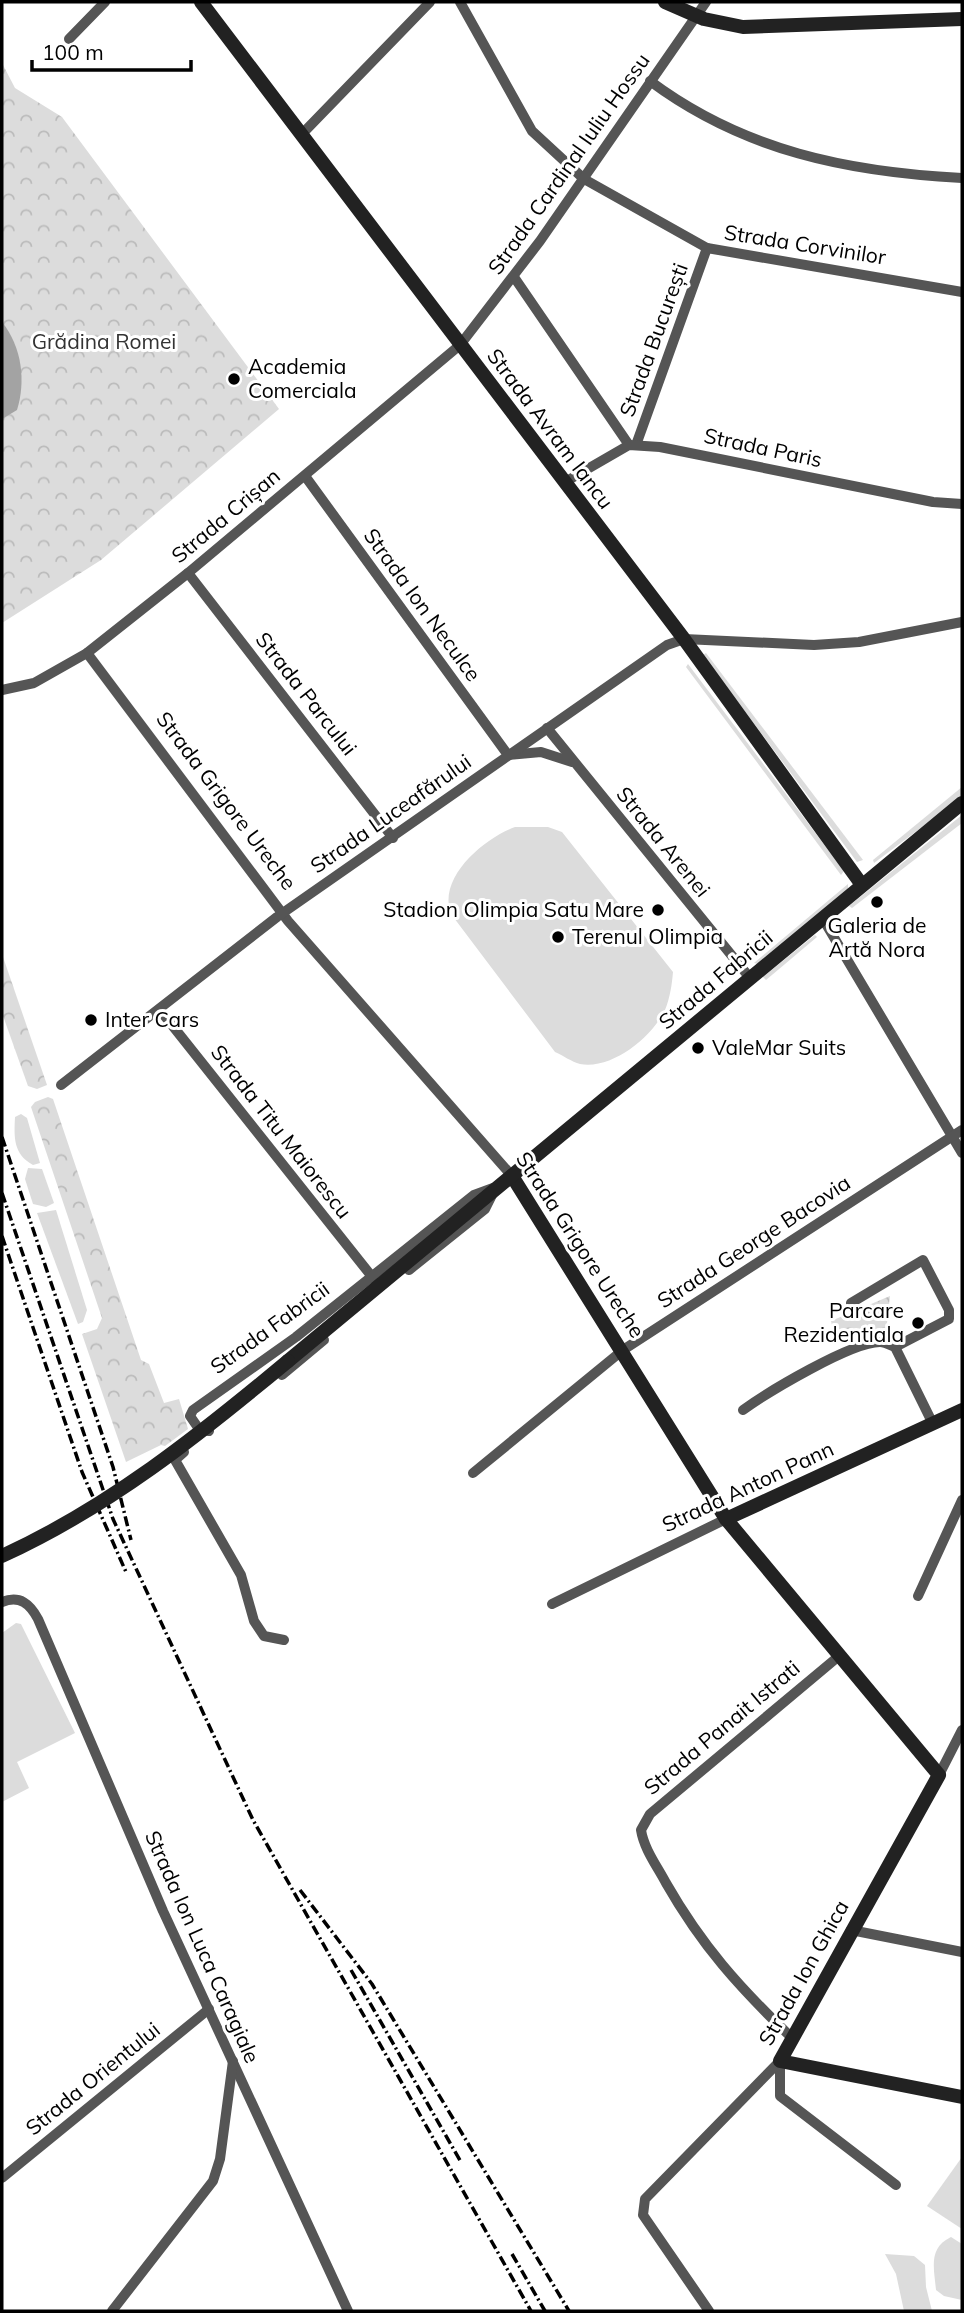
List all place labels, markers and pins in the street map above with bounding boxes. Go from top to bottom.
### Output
place label: Academia Comerciala [248,353,357,403]
marker: Academia Comerciala [226,371,242,387]
marker: Galeria de Artă Nora [869,894,885,910]
place label: Stadion Olimpia Satu Mare [383,896,644,922]
marker: Stadion Olimpia Satu Mare [650,902,666,918]
place label: Galeria de Artă Nora [827,912,927,962]
place label: Terenul Olimpia [572,923,723,949]
marker: Terenul Olimpia [550,929,566,945]
place label: Inter Cars [105,1006,199,1032]
marker: Inter Cars [83,1012,99,1028]
place label: ValeMar Suits [712,1034,846,1060]
marker: ValeMar Suits [690,1040,706,1056]
place label: Parcare Rezidentiala [784,1297,904,1347]
marker: Parcare Rezidentiala [910,1315,926,1331]

